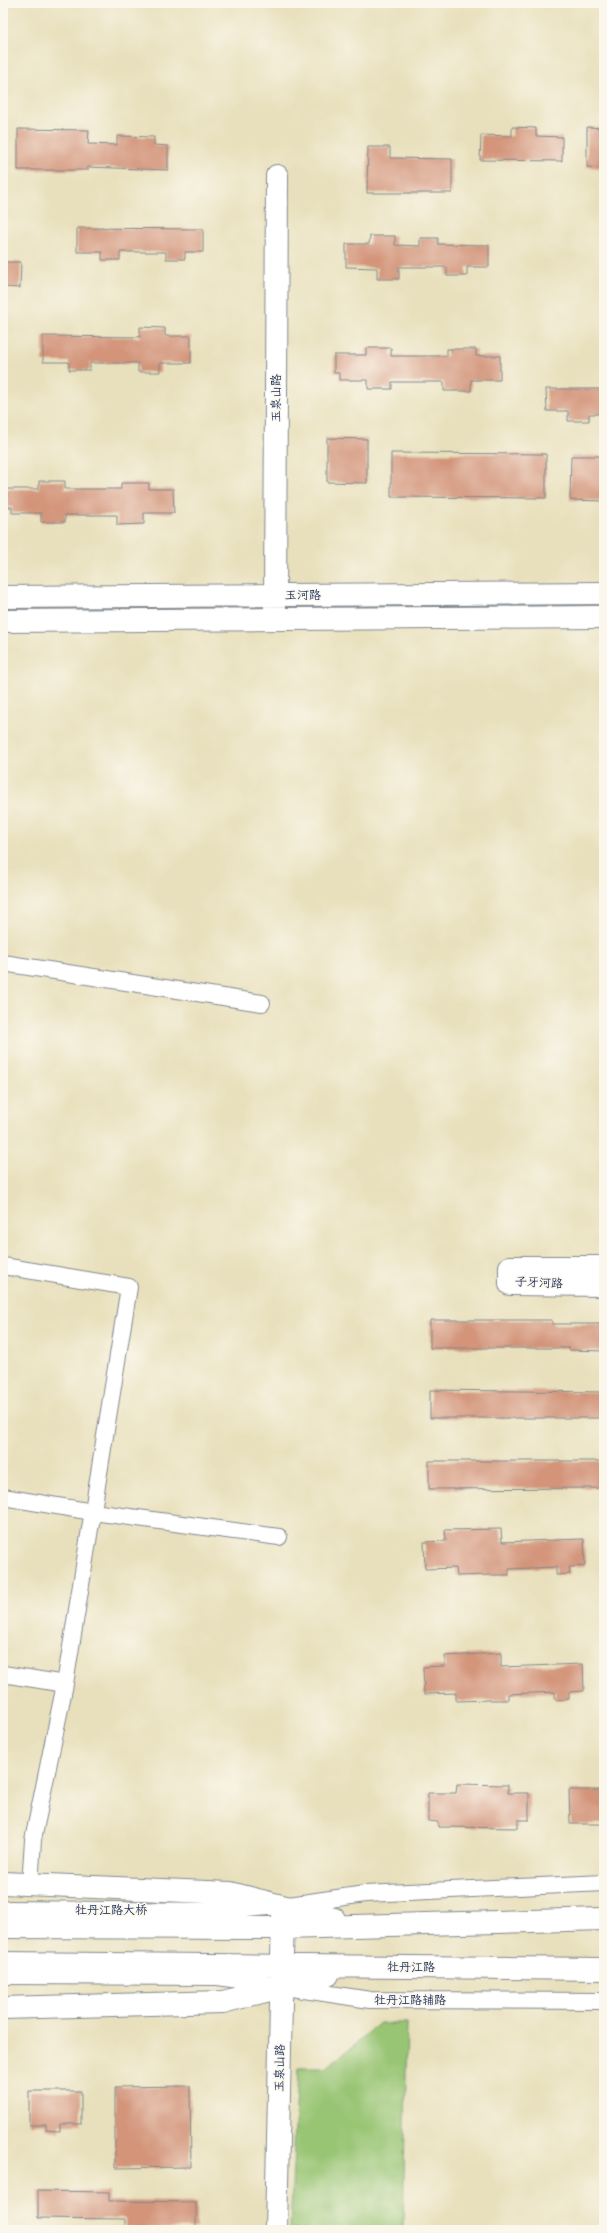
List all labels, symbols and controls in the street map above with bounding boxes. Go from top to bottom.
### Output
street label: 玉泉山路 [267,374,286,422]
street label: 玉河路 [285,586,321,605]
street label: 子牙河路 [515,1272,563,1294]
street label: 牡丹江路大桥 [75,1901,148,1920]
street label: 牡丹江路 [387,1958,435,1977]
street label: 牡丹江路辅路 [374,1991,446,2010]
street label: 玉泉山路 [270,2044,290,2092]

